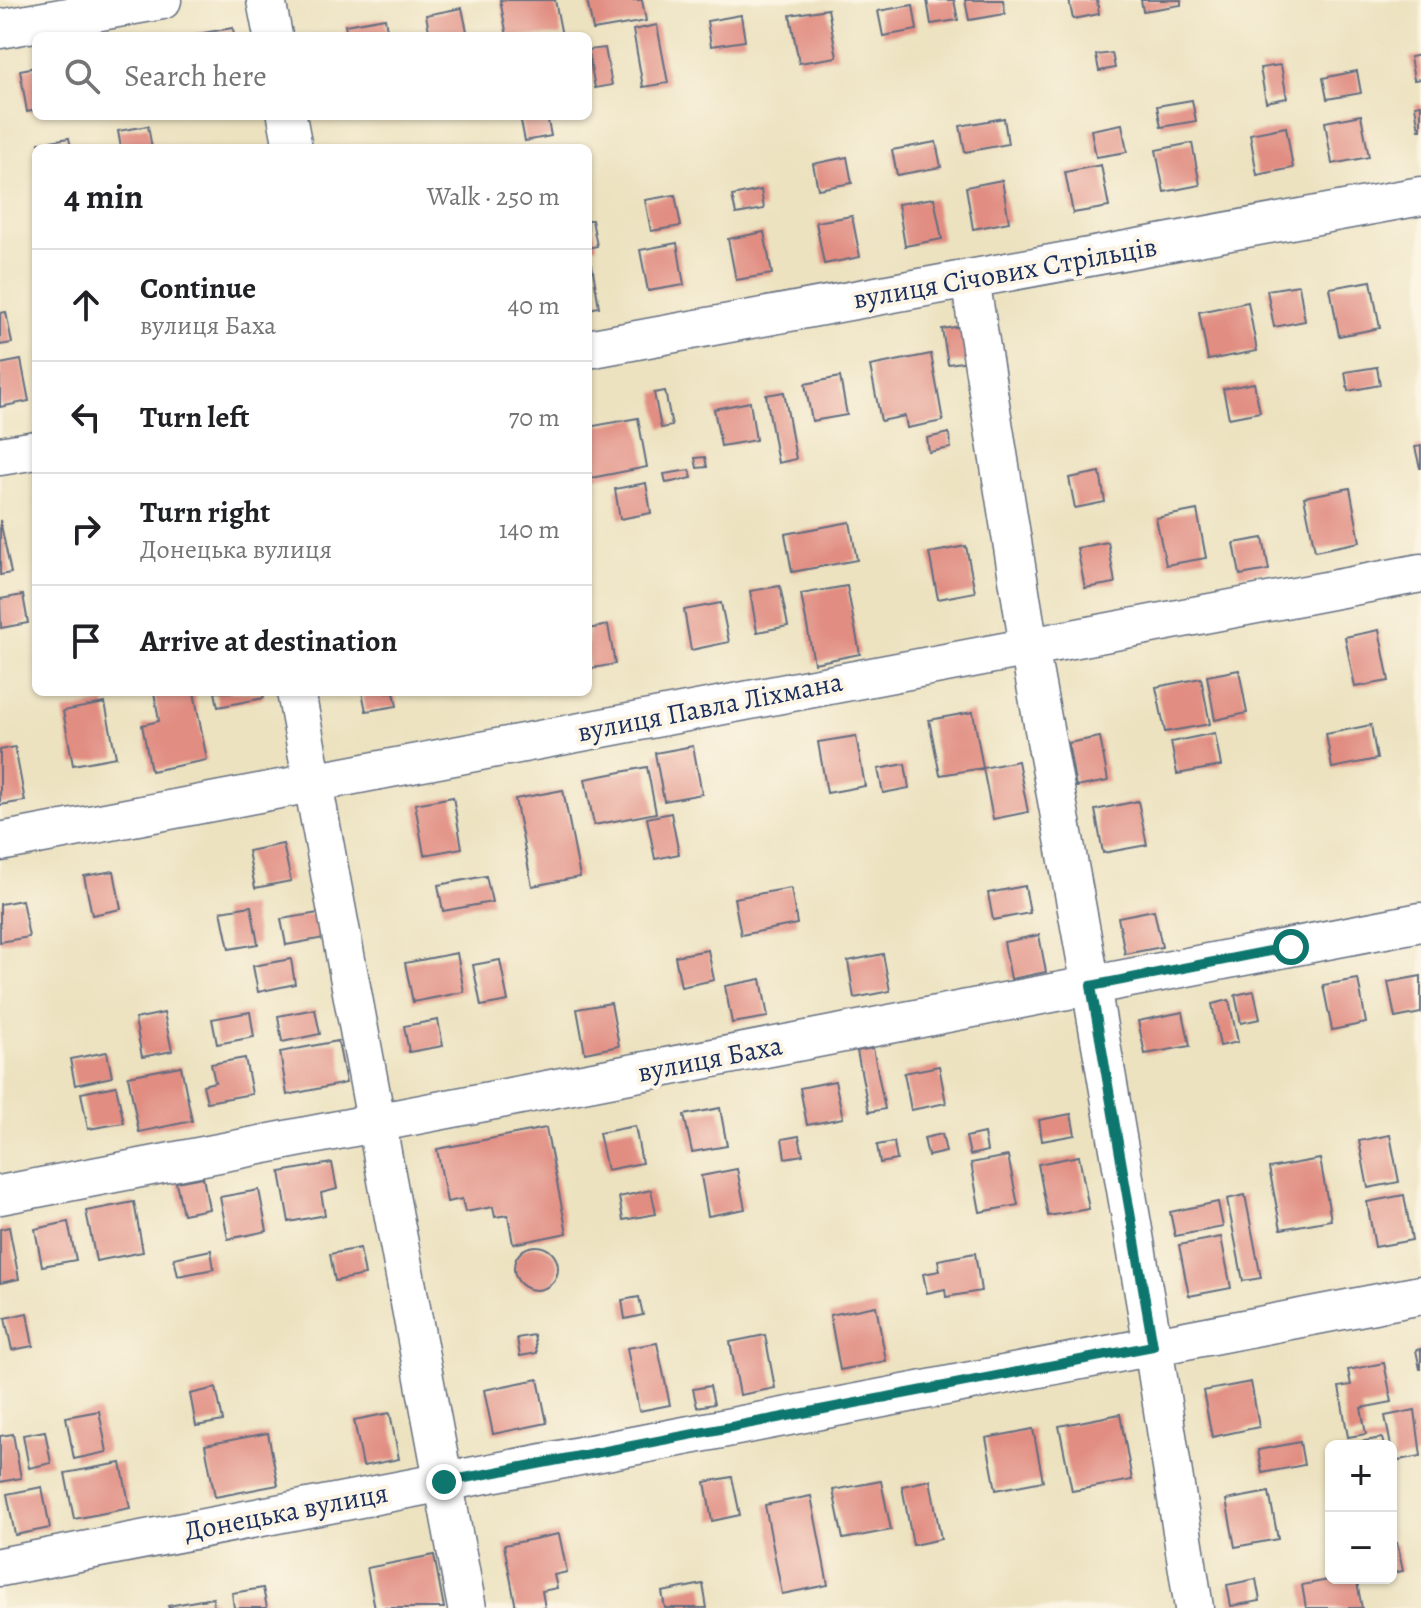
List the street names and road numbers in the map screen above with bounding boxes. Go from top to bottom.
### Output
street label: вулиця Січових Стрільців [850,228,1160,318]
street label: вулиця Павла Ліхмана [574,663,846,751]
street label: вулиця Баха [634,1026,786,1092]
street label: Донецька вулиця [181,1474,391,1550]

